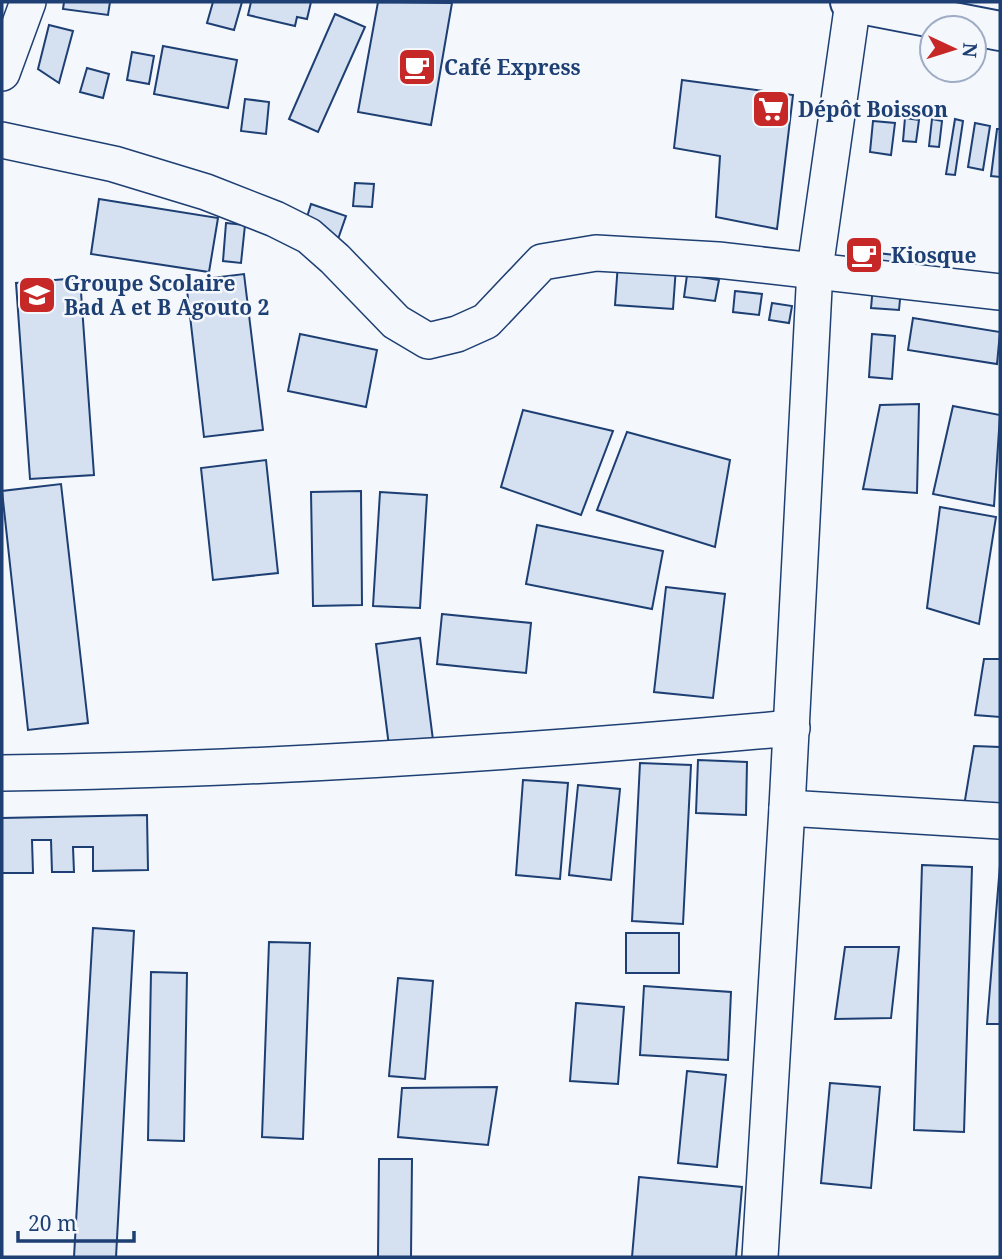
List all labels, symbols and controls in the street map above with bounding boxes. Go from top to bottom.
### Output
north arrow [918,14,988,84]
text: N [956,42,983,59]
cafe icon: Café Express [396,46,438,88]
place label: Café Express [444,53,581,81]
supermarket icon: Dépôt Boisson [750,88,792,130]
place label: Dépôt Boisson [798,95,948,123]
cafe icon: Kiosque [843,234,885,276]
place label: Kiosque [891,241,976,269]
place label: Groupe Scolaire Bad A et B Agouto 2 [64,269,269,321]
school or university icon: Groupe Scolaire Bad A et B Agouto 2 [16,274,58,316]
scale bar [18,1200,133,1244]
text: 20 m [28,1209,77,1237]

